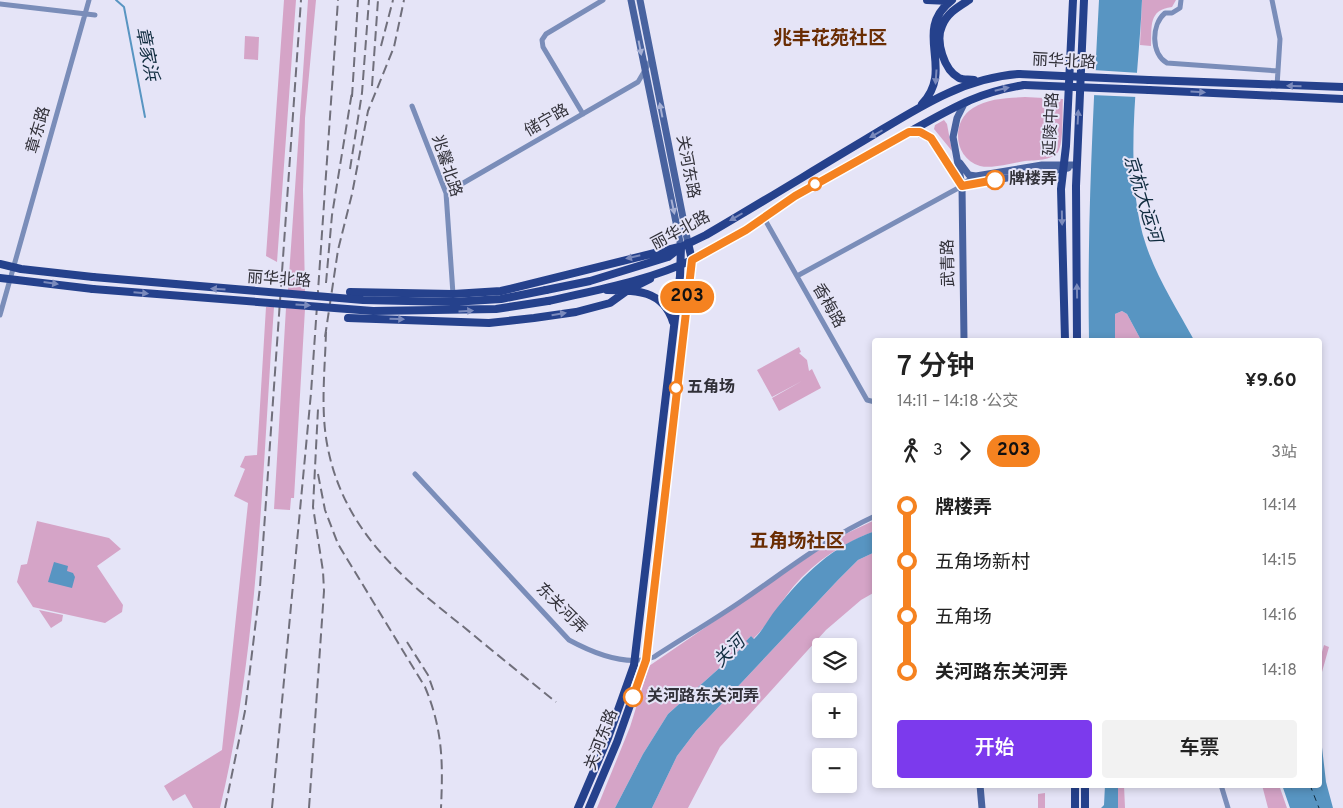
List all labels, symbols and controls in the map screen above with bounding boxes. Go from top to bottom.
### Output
water label: 章家浜 [130,25,163,85]
district label: 兆丰花苑社区 [773,27,887,51]
one-way arrow [637,40,645,56]
street label: 丽华北路 [1032,50,1096,74]
one-way arrow [932,69,940,85]
one-way arrow [1286,82,1302,90]
one-way arrow [994,85,1009,93]
one-way arrow [1190,89,1206,97]
street label: 延陵中路 [1040,92,1064,156]
street label: 储宁路 [521,100,573,142]
one-way arrow [657,101,665,117]
street label: 章东路 [23,104,55,156]
one-way arrow [1075,108,1083,124]
one-way arrow [869,129,882,138]
street label: 兆馨北路 [427,132,465,200]
street label: 关河东路 [671,134,703,200]
water label: 京杭大运河 [1118,153,1167,248]
marker: 牌楼弄 [985,170,1005,190]
place label: 牌楼弄 [1009,170,1057,190]
unlabelled marker [808,177,822,191]
one-way arrow [669,199,677,215]
street label: 丽华北路 [648,207,714,255]
one-way arrow [1058,210,1066,226]
one-way arrow [730,213,743,222]
street label: 武青路 [939,239,959,287]
one-way arrow [626,253,641,261]
street label: 丽华北路 [246,268,312,292]
one-way arrow [44,279,60,287]
street label: 香梅路 [807,280,849,332]
line badge: 203 [658,281,716,313]
one-way arrow [1073,283,1081,299]
one-way arrow [210,285,226,293]
text: 203 [670,285,704,308]
one-way arrow [134,289,150,297]
one-way arrow [296,302,312,310]
one-way arrow [458,307,474,315]
one-way arrow [551,310,567,318]
one-way arrow [389,316,405,324]
text: 7 分钟 [897,350,974,386]
text: ¥9.60 [1245,369,1297,393]
place label: 五角场 [687,378,735,398]
marker: 五角场 [669,381,683,395]
text: 14:11 – 14:18 · 公交 [897,392,1018,412]
icon: walk [897,437,925,465]
icon: forward [951,437,979,465]
text: 203 [997,439,1030,462]
text: 3 [933,441,943,461]
text: 3站 [1271,443,1297,463]
text: 牌楼弄 [935,496,992,520]
text: 14:14 [1262,496,1297,516]
district label: 五角场社区 [749,530,845,554]
text: 五角场新村 [935,551,1030,575]
text: 14:15 [1262,551,1297,571]
street label: 东关河弄 [531,579,591,639]
text: 五角场 [935,606,992,630]
text: 14:16 [1262,606,1297,626]
water label: 关河 [709,629,753,673]
map controls [812,638,857,793]
button: layers [812,638,857,683]
text: 关河路东关河弄 [935,661,1068,685]
text: 14:18 [1262,661,1297,681]
marker: 关河路东关河弄 [623,687,643,707]
place label: 关河路东关河弄 [647,687,759,707]
button: + [812,693,857,738]
street label: 关河东路 [581,707,623,773]
button: 开始 [897,720,1092,778]
button: 车票 [1102,720,1297,778]
button: − [812,748,857,793]

